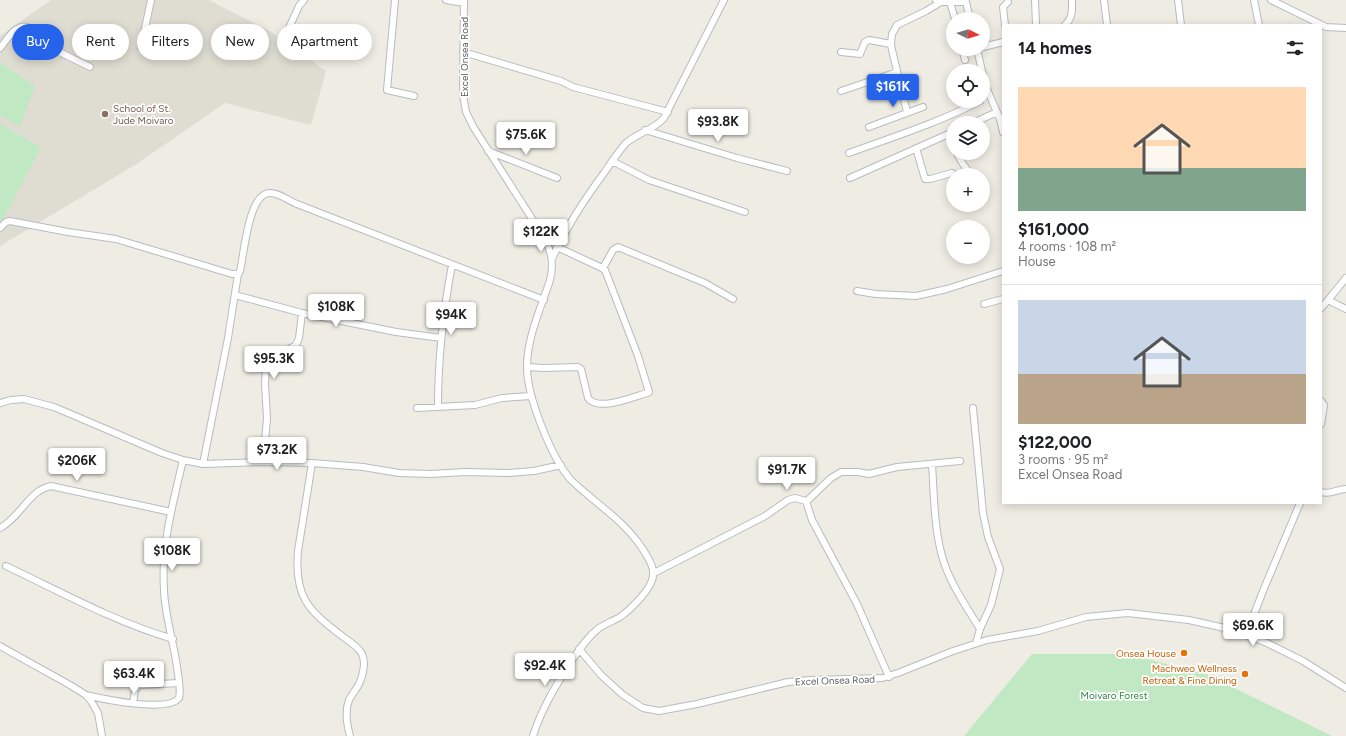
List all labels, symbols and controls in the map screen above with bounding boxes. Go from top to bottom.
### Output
north arrow [946,12,990,56]
map controls [946,12,990,264]
street label: Excel Onsea Road [458,17,471,97]
chip: Buy [12,24,64,60]
chip: Rent [72,24,129,60]
chip: Filters [137,24,203,60]
chip: New [211,24,269,60]
chip: Apartment [277,24,372,60]
icon: filters [1284,37,1306,59]
text: 14 homes [1018,38,1092,58]
button: locate [946,64,990,108]
pin: $161K [865,74,921,108]
text: $161K [876,79,910,94]
place label: School of St. Jude Moivaro [113,102,174,127]
marker: School of St. Jude Moivaro [100,109,110,119]
pin: $93.8K [685,109,751,143]
icon: home [1126,113,1198,185]
text: $93.8K [697,114,739,129]
button: layers [946,116,990,160]
pin: $75.6K [493,122,559,156]
text: $75.6K [505,127,547,142]
button: + [946,168,990,212]
pin: $122K [513,219,569,253]
text: $161,000 [1018,219,1089,239]
button: − [946,220,990,264]
text: $122K [523,224,559,239]
text: 4 rooms · 108 m² [1018,239,1116,254]
text: House [1018,254,1056,269]
pin: $108K [308,294,364,328]
text: $108K [317,299,355,314]
pin: $94K [427,302,475,336]
text: $94K [435,307,467,322]
icon: home [1126,326,1198,398]
pin: $95.3K [241,346,307,380]
text: $95.3K [253,351,295,366]
text: $122,000 [1018,432,1092,452]
pin: $73.2K [244,437,310,471]
text: $73.2K [256,442,298,457]
pin: $206K [49,448,105,482]
text: 3 rooms · 95 m² [1018,452,1108,467]
text: $206K [57,453,97,468]
pin: $91.7K [754,457,820,491]
text: $91.7K [767,462,807,477]
text: Excel Onsea Road [1018,467,1122,482]
pin: $108K [144,538,200,572]
text: $108K [153,543,191,558]
pin: $69.6K [1220,613,1286,647]
text: $69.6K [1232,618,1274,633]
place label: Onsea House [1116,647,1177,660]
marker: Onsea House [1179,648,1189,658]
pin: $92.4K [512,653,578,687]
text: $92.4K [524,658,566,673]
pin: $63.4K [101,661,167,695]
place label: Machweo Wellness Retreat & Fine Dining [1143,662,1237,687]
text: $63.4K [113,666,155,681]
marker: Machweo Wellness Retreat & Fine Dining [1240,669,1250,679]
street label: Excel Onsea Road [795,673,875,688]
park label: Moivaro Forest [1081,689,1148,702]

